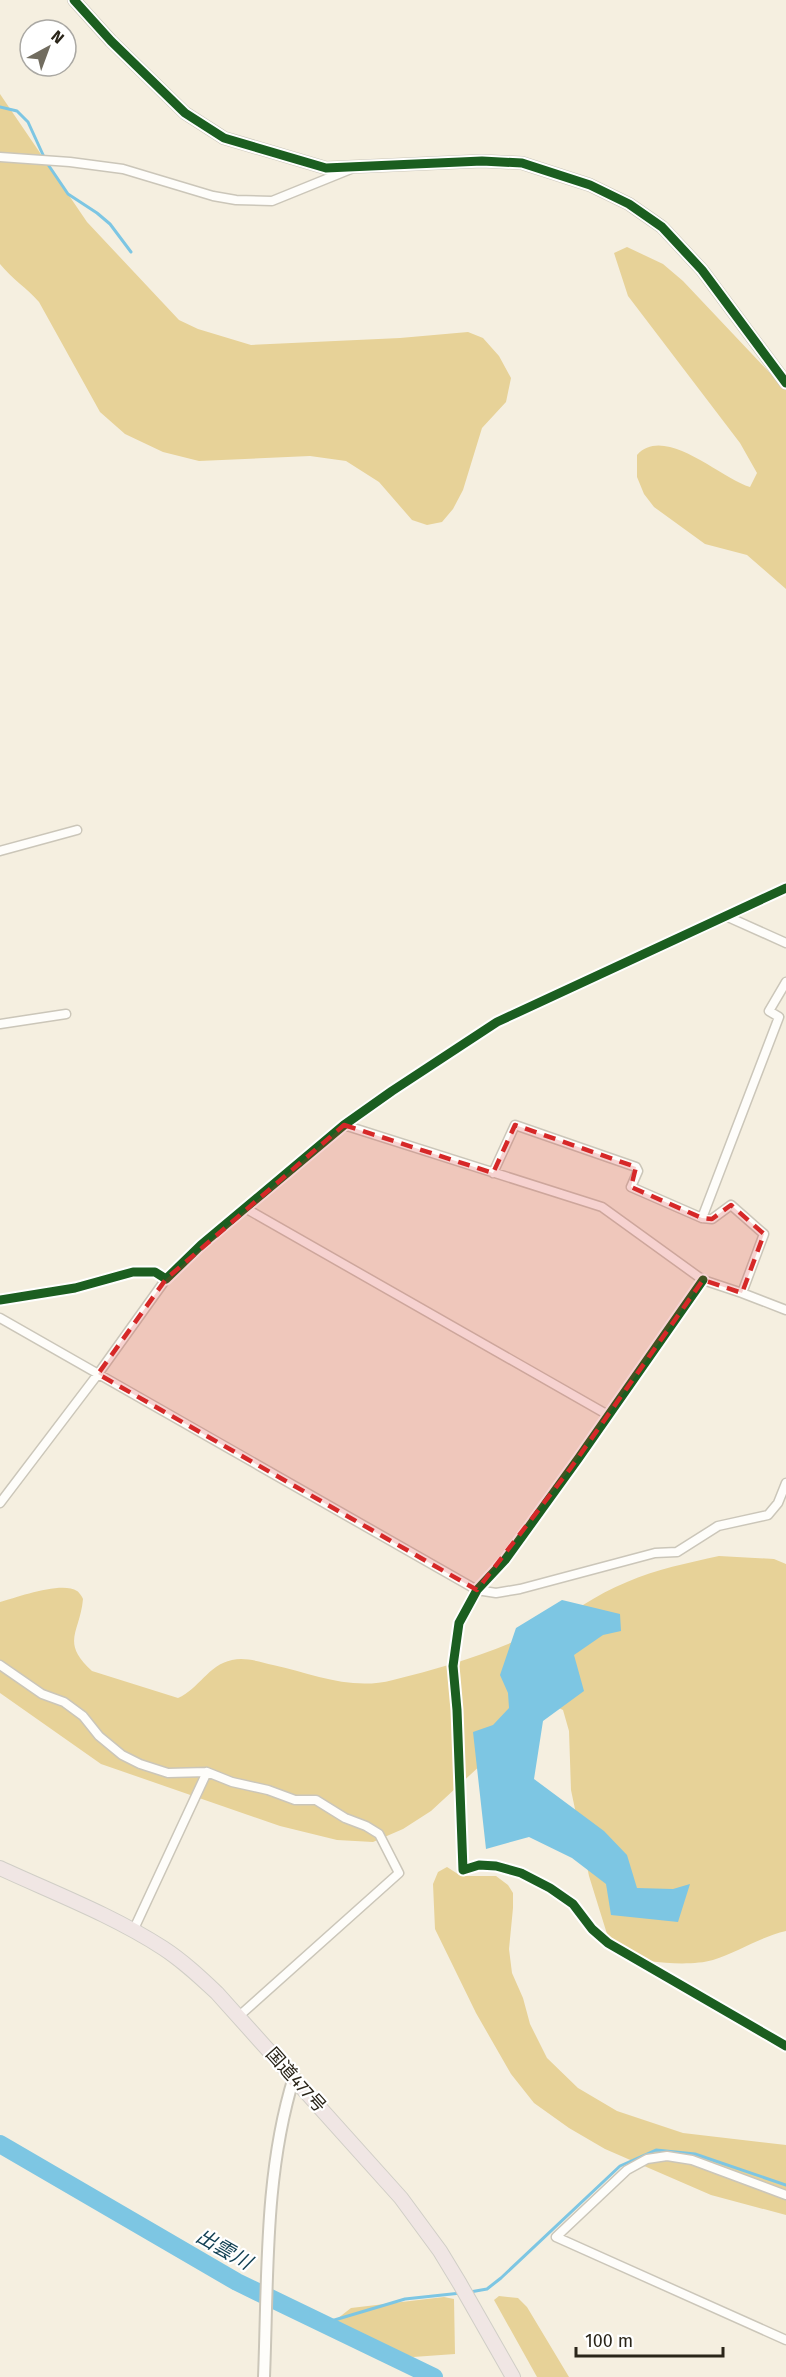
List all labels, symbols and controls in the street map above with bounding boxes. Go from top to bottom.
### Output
north arrow [18,18,78,78]
text: N [47,26,68,48]
street label: 国道477号 [261,2043,331,2117]
water label: 出雲川 [192,2224,258,2275]
scale bar [576,2320,723,2358]
text: 100 m [585,2330,633,2352]

